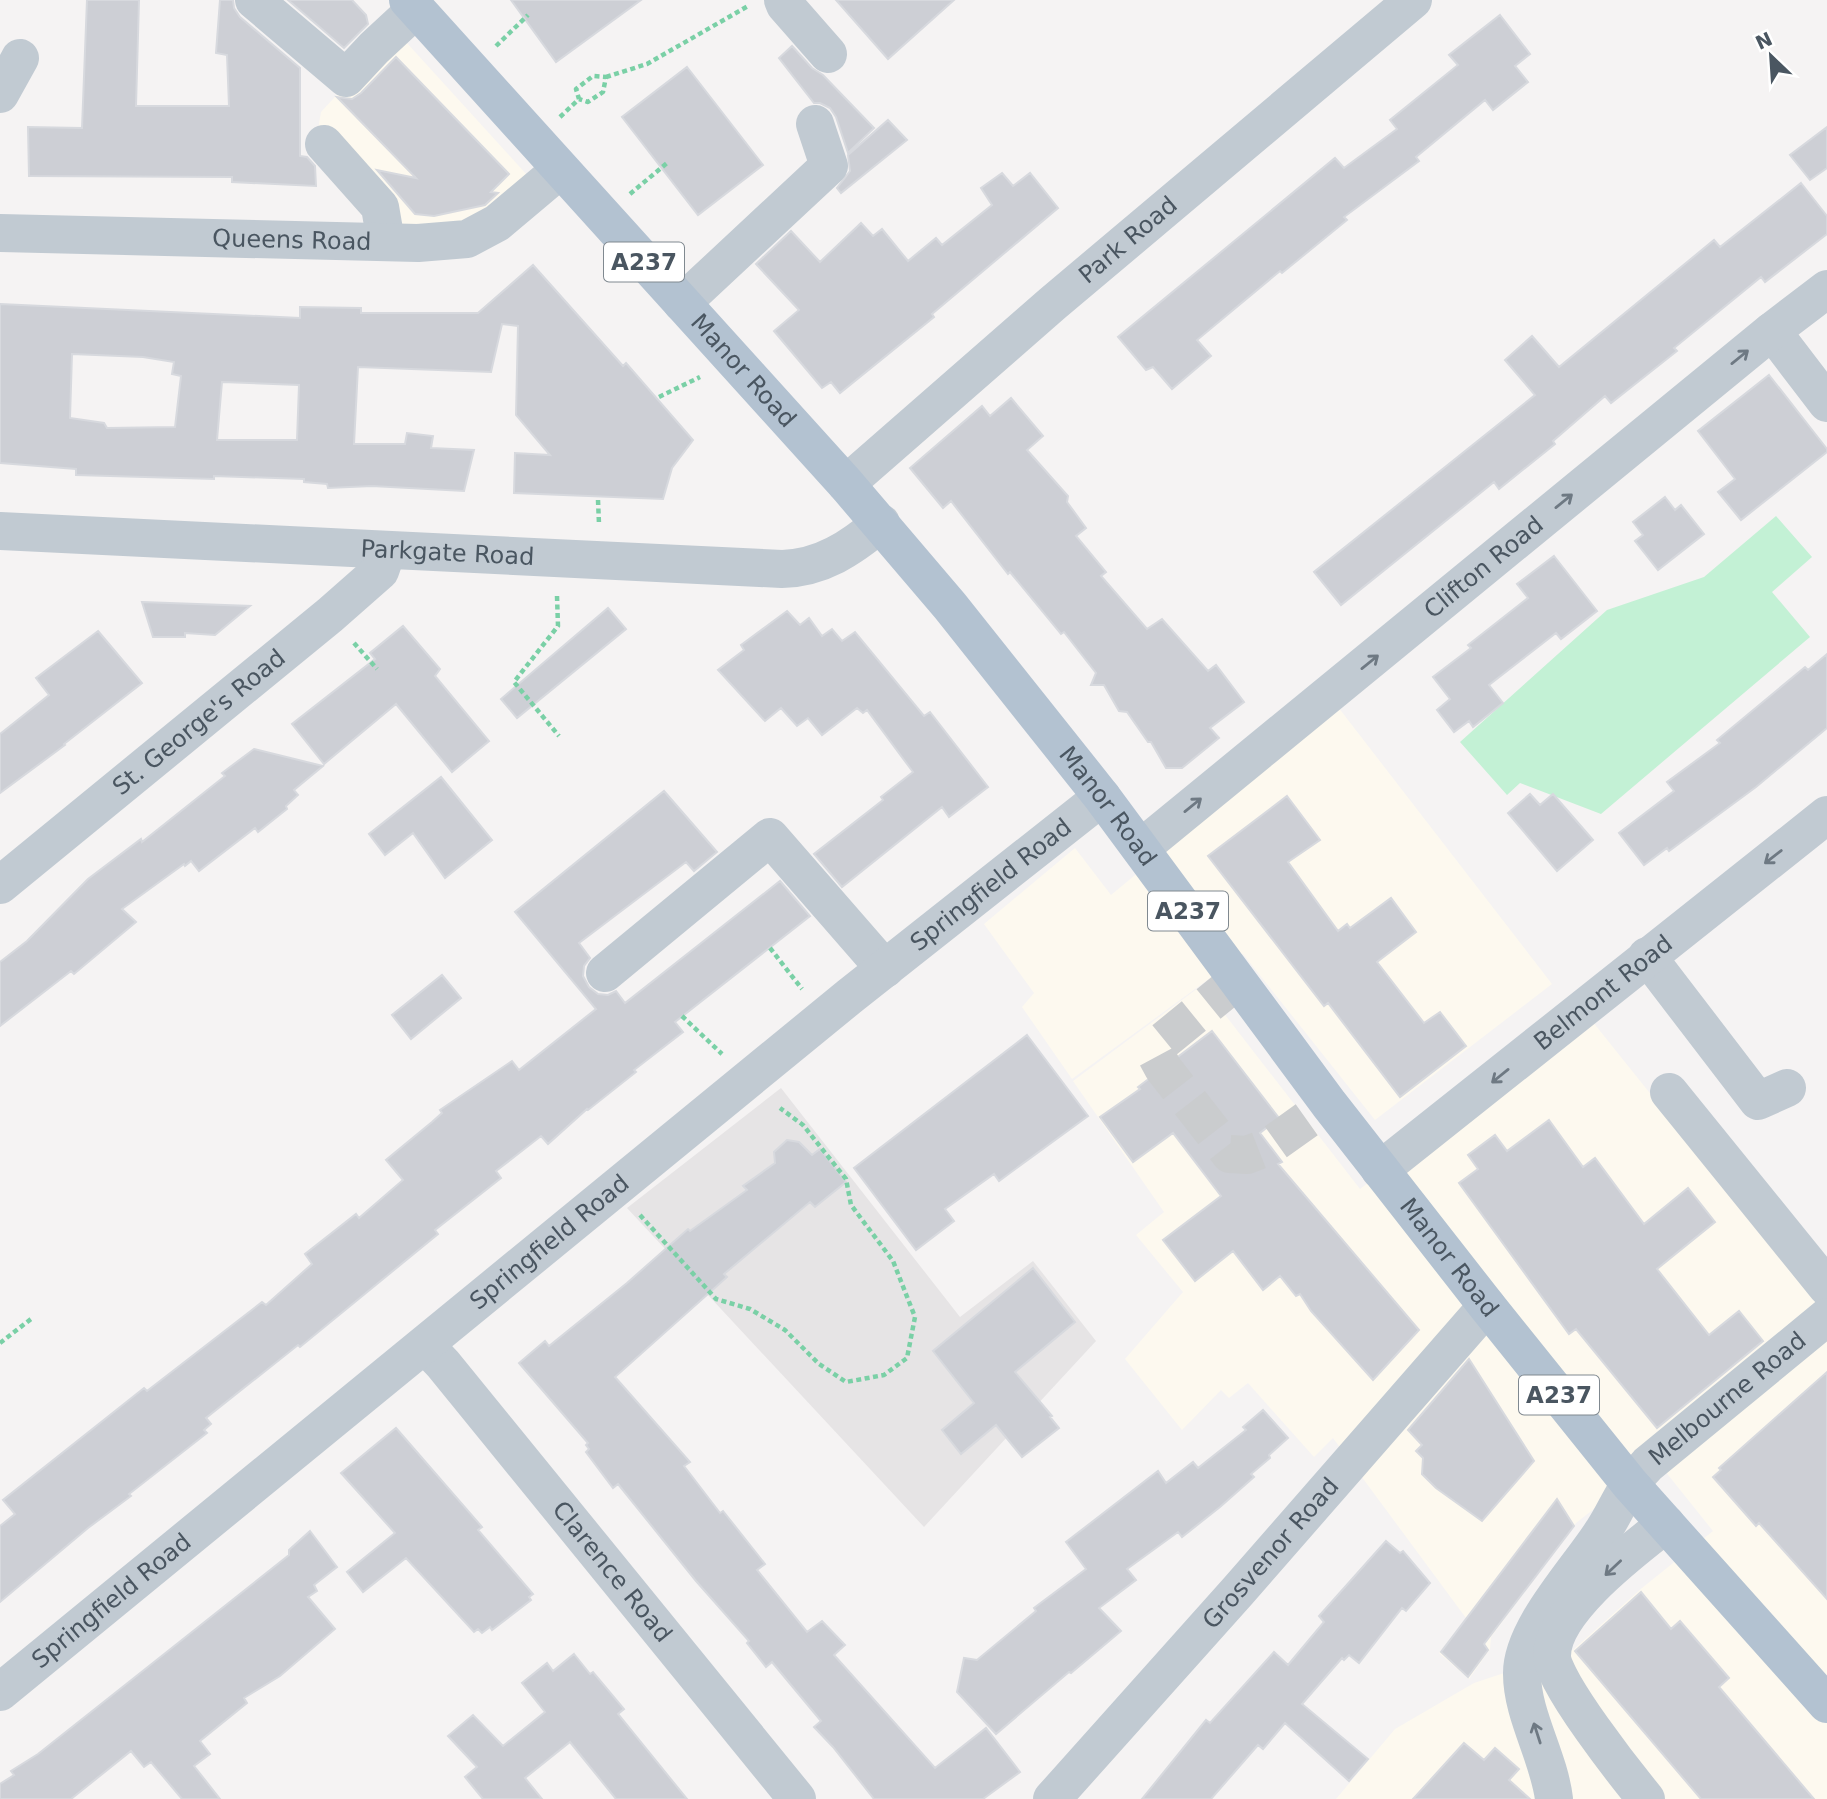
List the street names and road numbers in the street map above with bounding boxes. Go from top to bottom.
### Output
street label: Park Road [1073,191,1183,289]
street label: Queens Road [212,224,372,256]
road number: A237 [604,243,684,282]
street label: Manor Road [685,308,802,433]
street label: Clifton Road [1419,510,1549,624]
street label: Parkgate Road [360,535,535,571]
street label: St. George's Road [107,644,291,801]
street label: Manor Road [1053,741,1162,872]
street label: Springfield Road [905,813,1077,957]
road number: A237 [1148,891,1228,930]
street label: Belmont Road [1528,929,1678,1056]
street label: Springfield Road [464,1169,634,1315]
street label: Manor Road [1394,1193,1504,1323]
street label: Melbourne Road [1643,1326,1812,1471]
road number: A237 [1519,1376,1599,1414]
street label: Grosvenor Road [1197,1472,1345,1635]
street label: Clarence Road [546,1496,678,1648]
street label: Springfield Road [26,1527,197,1674]

